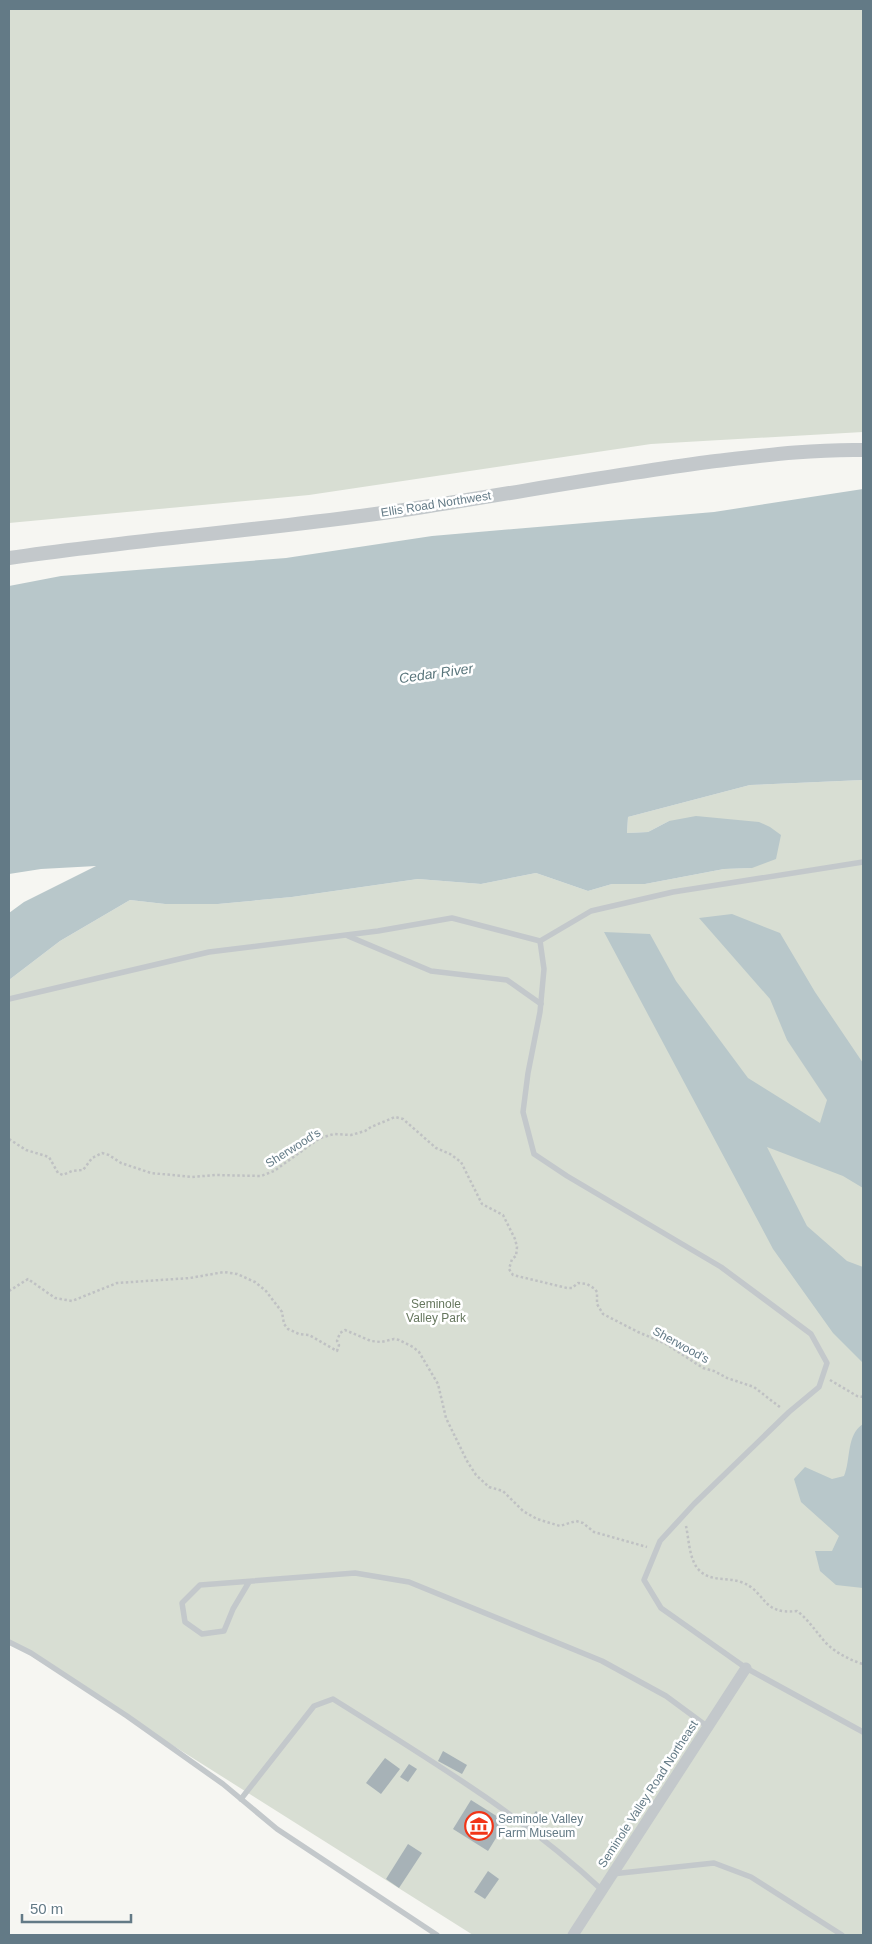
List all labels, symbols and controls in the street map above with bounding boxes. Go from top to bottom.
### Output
street label: Ellis Road Northwest [380,488,493,520]
water label: Cedar River [398,660,475,686]
street label: Sherwood's [263,1126,323,1170]
park label: Seminole Valley Park [406,1297,467,1325]
street label: Sherwood's [650,1324,712,1366]
street label: Seminole Valley Road Northeast [595,1717,701,1870]
museum icon: Seminole Valley Farm Museum [464,1811,494,1841]
place label: Seminole Valley Farm Museum [498,1812,583,1840]
scale bar [22,1892,131,1924]
text: 50 m [30,1900,63,1917]

